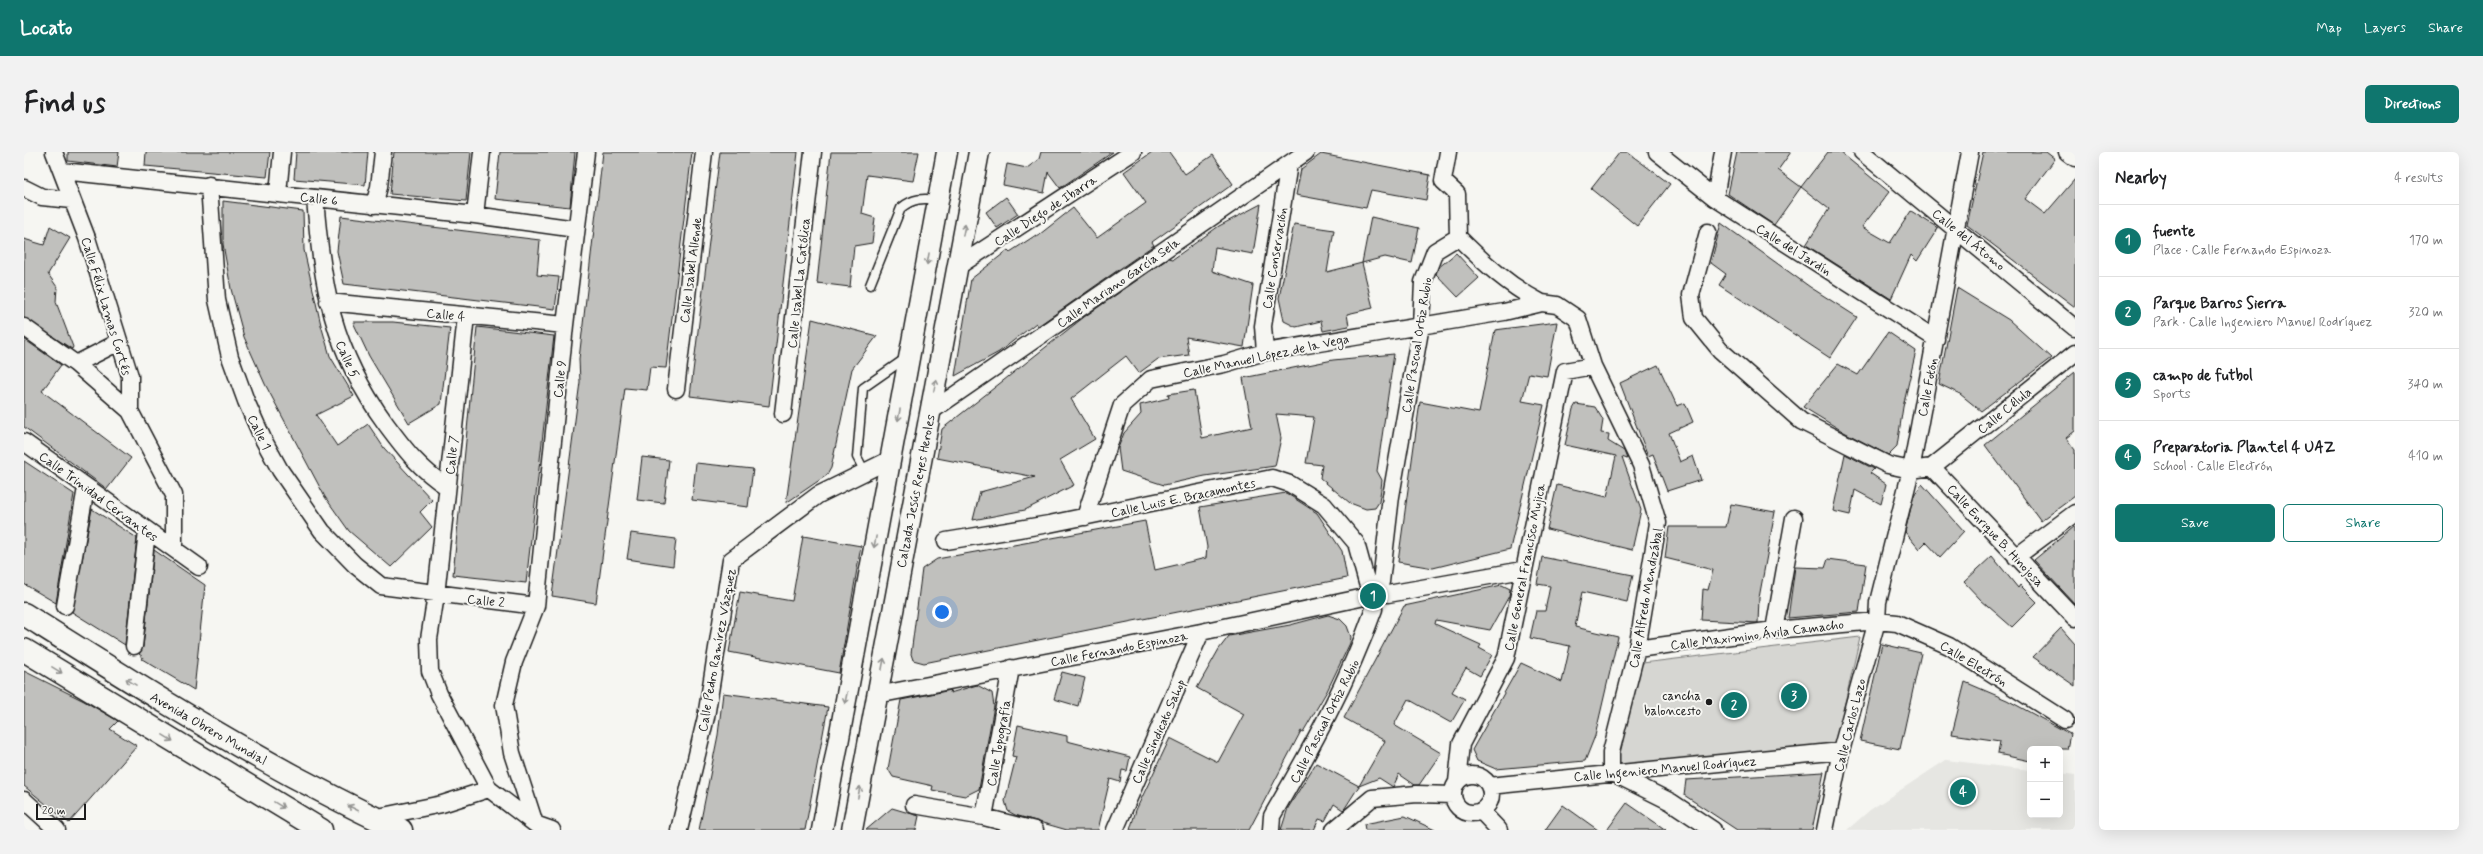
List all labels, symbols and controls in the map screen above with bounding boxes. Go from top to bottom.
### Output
text: Locato [20,16,72,41]
text: Map [2316,19,2342,37]
text: Layers [2364,19,2406,37]
text: Share [2428,19,2463,37]
button: Directions [2365,85,2459,123]
text: Find us [24,86,105,123]
text: Nearby [2115,167,2167,189]
text: 4 results [2394,170,2443,187]
street label: Calle Diego de Ibarra [991,172,1102,253]
street label: Calle 6 [299,189,339,210]
street label: Calle del Átomo [1928,205,2009,275]
street label: Calle Conservación [1259,206,1292,310]
street label: Calle Isabel Allende [677,216,706,324]
street label: Calle Isabel La Católica [784,217,815,349]
street label: Calle del Jardín [1752,220,1834,280]
text: fuente [2153,222,2195,242]
one-way arrow [961,223,969,236]
text: 1 [2125,232,2131,249]
text: 170 m [2409,232,2443,249]
street label: Calle Mariano García Sela [1054,234,1184,332]
street label: Calle Félix Lamas Cortés [76,235,135,378]
text: Place · Calle Fernando Espinoza [2153,242,2331,259]
one-way arrow [923,252,931,265]
street label: Calle Pascual Ortiz Rubio [1398,276,1437,414]
text: Parque Barros Sierra [2153,294,2286,314]
text: 2 [2125,304,2131,321]
text: 320 m [2409,304,2443,321]
street label: Calle 4 [426,305,467,326]
text: Park · Calle Ingeniero Manuel Rodríguez [2153,314,2372,331]
street label: Calle Manuel López de la Vega [1182,331,1351,383]
street label: Calle 5 [331,338,362,381]
street label: Calle Fotón [1914,356,1942,418]
street label: Calle 9 [550,359,571,399]
text: campo de futbol [2153,366,2253,386]
text: 3 [2125,376,2131,393]
text: 340 m [2408,376,2443,393]
one-way arrow [931,379,939,392]
street label: Calle Célula [1974,384,2036,438]
text: Sports [2153,386,2191,403]
one-way arrow [895,408,903,421]
street label: Calle 1 [243,412,274,453]
street label: Calzada Jesús Reyes Heroles [893,413,940,570]
street label: Calle 7 [442,435,463,476]
text: Preparatoria Plantel 4 UAZ [2153,438,2335,458]
street label: Calle Trinidad Cervantes [35,448,161,546]
text: 4 [2124,448,2132,465]
text: 410 m [2408,448,2443,465]
text: School · Calle Electrón [2153,458,2273,475]
street label: Calle Luis E. Bracamontes [1110,475,1257,522]
street label: Calle Enrique B. Hinojosa [1943,481,2047,591]
street label: Calle General Francisco Mujica [1501,482,1550,652]
button: Save [2115,504,2275,542]
button: Share [2283,504,2443,542]
street label: Calle Alfredo Mendizábal [1626,527,1667,670]
one-way arrow [871,536,879,549]
street label: Calle Pedro Ramírez Vázquez [695,567,740,733]
pin: 1 [1360,581,1386,611]
street label: Calle 2 [466,591,506,612]
your location [932,602,952,622]
street label: Calle Maximino Ávila Camacho [1669,615,1845,655]
street label: Calle Fernando Espinoza [1049,628,1190,671]
street label: Calle Electrón [1936,637,2010,691]
street label: Calle Pascual Ortiz Rubio [1287,657,1364,787]
one-way arrow [879,658,887,671]
one-way arrow [51,666,62,674]
one-way arrow [125,677,137,685]
street label: Calle Sindicato Sahop [1129,677,1190,787]
street label: Calle Carlos Lazo [1831,677,1870,774]
pin: 3 [1781,681,1807,711]
place label: cancha baloncesto [1644,688,1701,720]
street label: Avenida Obrero Mundial [147,689,270,770]
pin: 2 [1721,690,1747,720]
one-way arrow [842,691,850,704]
marker: cancha baloncesto [1704,697,1714,707]
street label: Calle Topografía [983,698,1016,788]
one-way arrow [162,734,174,742]
map controls [2027,746,2063,818]
button: + [2027,746,2063,782]
street label: Calle Ingeniero Manuel Rodríguez [1573,753,1757,788]
pin: 4 [1950,777,1976,807]
button: − [2027,782,2063,818]
one-way arrow [855,786,863,799]
scale bar [36,802,86,821]
one-way arrow [273,802,285,810]
text: 20 m [42,804,65,818]
one-way arrow [348,804,360,811]

